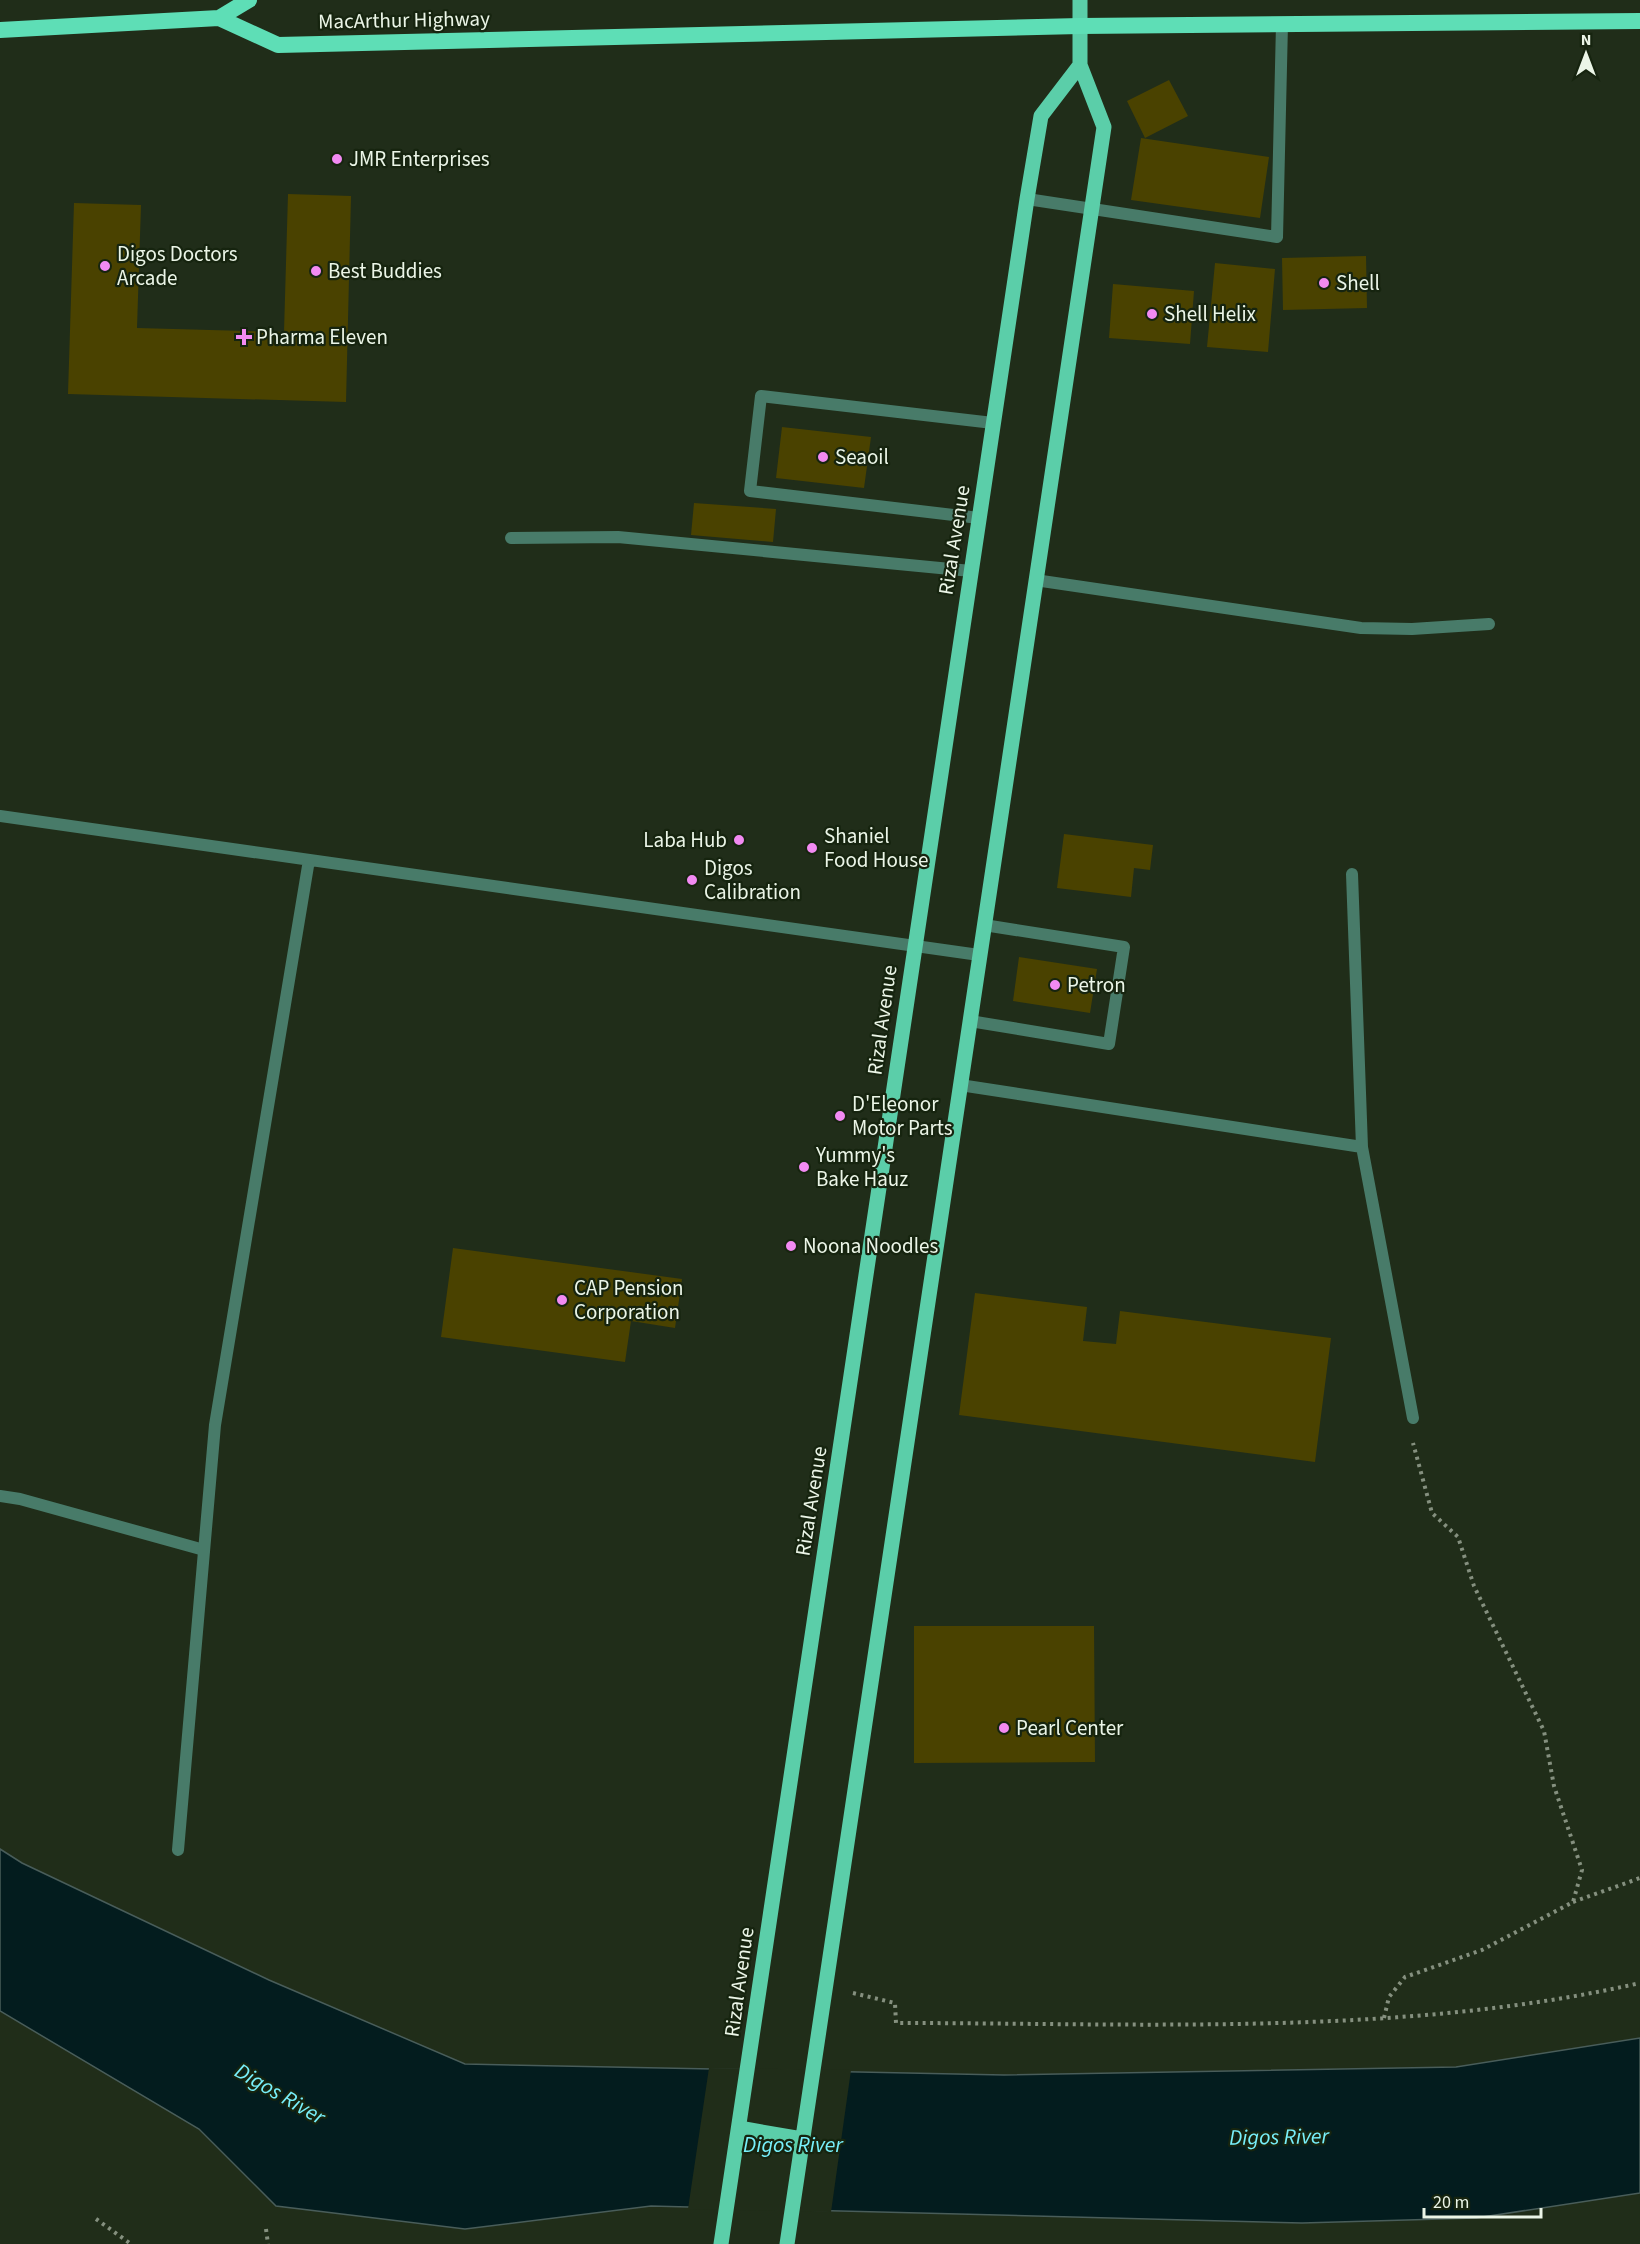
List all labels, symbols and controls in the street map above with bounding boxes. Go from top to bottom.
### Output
street label: MacArthur Highway [318,4,490,36]
north arrow [1556,24,1616,84]
text: N [1581,29,1591,51]
place label: JMR Enterprises [349,144,490,174]
marker: JMR Enterprises [330,152,344,166]
place label: Digos Doctors Arcade [117,239,238,293]
place label: Best Buddies [328,256,442,286]
marker: Digos Doctors Arcade [98,259,112,273]
marker: Best Buddies [309,264,323,278]
place label: Shell [1336,268,1380,298]
marker: Shell [1317,276,1331,290]
place label: Shell Helix [1164,299,1257,329]
marker: Shell Helix [1145,307,1159,321]
place label: Pharma Eleven [256,322,388,352]
marker: Pharma Eleven [237,330,251,344]
place label: Seaoil [835,442,889,472]
marker: Seaoil [816,450,830,464]
street label: Rizal Avenue [931,483,977,597]
place label: Shaniel Food House [824,821,928,875]
place label: Laba Hub [643,825,727,855]
marker: Laba Hub [732,833,746,847]
marker: Shaniel Food House [805,841,819,855]
place label: Digos Calibration [704,853,801,907]
marker: Digos Calibration [685,873,699,887]
street label: Rizal Avenue [859,963,905,1077]
place label: Petron [1067,970,1126,1000]
marker: Petron [1048,978,1062,992]
place label: D'Eleonor Motor Parts [852,1089,953,1143]
marker: D'Eleonor Motor Parts [833,1109,847,1123]
place label: Yummy's Bake Hauz [815,1140,908,1194]
marker: Yummy's Bake Hauz [797,1160,811,1174]
place label: Noona Noodles [803,1231,938,1261]
marker: Noona Noodles [784,1239,798,1253]
place label: CAP Pension Corporation [574,1273,684,1327]
marker: CAP Pension Corporation [555,1293,569,1307]
street label: Rizal Avenue [788,1444,834,1558]
place label: Pearl Center [1016,1713,1124,1743]
marker: Pearl Center [997,1721,1011,1735]
street label: Rizal Avenue [716,1925,762,2039]
water label: Digos River [229,2055,332,2134]
water label: Digos River [1229,2120,1331,2154]
water label: Digos River [743,2129,844,2161]
scale bar [1424,2181,1541,2219]
text: 20 m [1433,2190,1469,2215]

